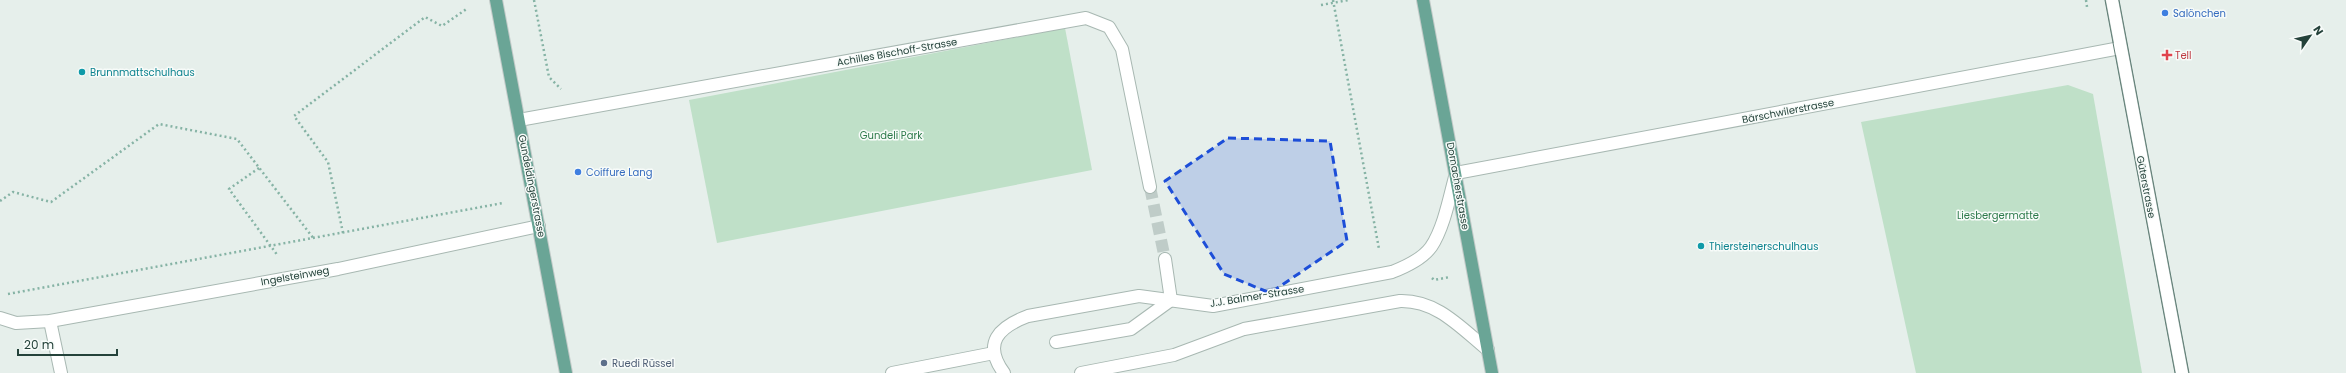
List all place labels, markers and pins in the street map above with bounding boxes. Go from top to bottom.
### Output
place label: Salönchen [2173,6,2226,21]
marker: Salönchen [2160,8,2170,18]
place label: Tell [2175,48,2192,63]
marker: Tell [2162,50,2172,60]
place label: Brunnmattschulhaus [90,65,195,80]
marker: Brunnmattschulhaus [77,67,87,77]
place label: Coiffure Lang [586,165,652,180]
marker: Coiffure Lang [573,167,583,177]
place label: Thiersteinerschulhaus [1709,239,1818,254]
marker: Thiersteinerschulhaus [1696,241,1706,251]
place label: Ruedi Rüssel [612,356,674,371]
marker: Ruedi Rüssel [599,358,609,368]

